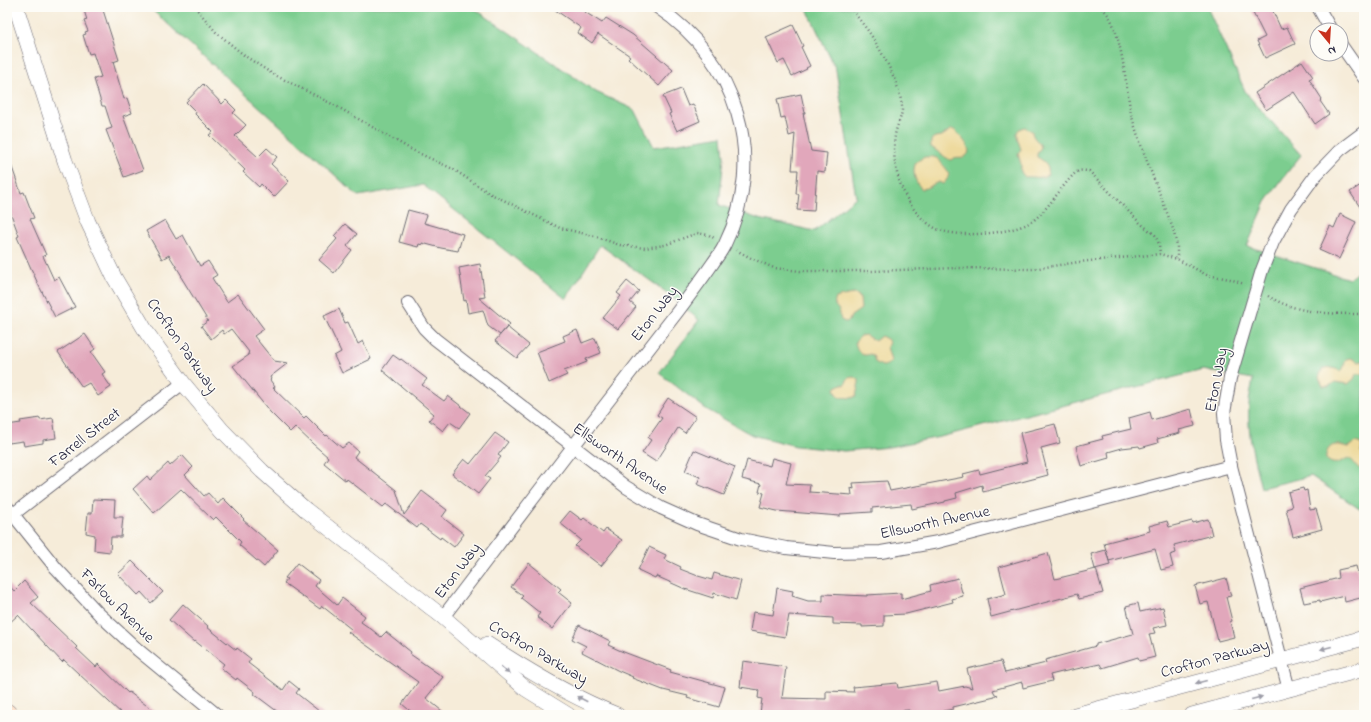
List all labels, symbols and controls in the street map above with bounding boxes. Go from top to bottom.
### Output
north arrow [1309,22,1349,62]
text: N [1326,42,1338,59]
street label: Eton Way [625,281,685,347]
street label: Crofton Parkway [140,293,224,399]
street label: Eton Way [1199,346,1235,414]
street label: Farrell Street [43,402,127,474]
street label: Ellsworth Avenue [567,417,673,501]
street label: Ellsworth Avenue [878,499,993,546]
street label: Eton Way [429,538,487,604]
street label: Farlow Avenue [73,562,160,649]
street label: Crofton Parkway [484,615,592,691]
street label: Crofton Parkway [1158,633,1272,685]
one-way arrow [1320,645,1332,651]
one-way arrow [499,666,510,675]
one-way arrow [1195,679,1207,685]
one-way arrow [576,695,587,702]
one-way arrow [1251,695,1263,701]

